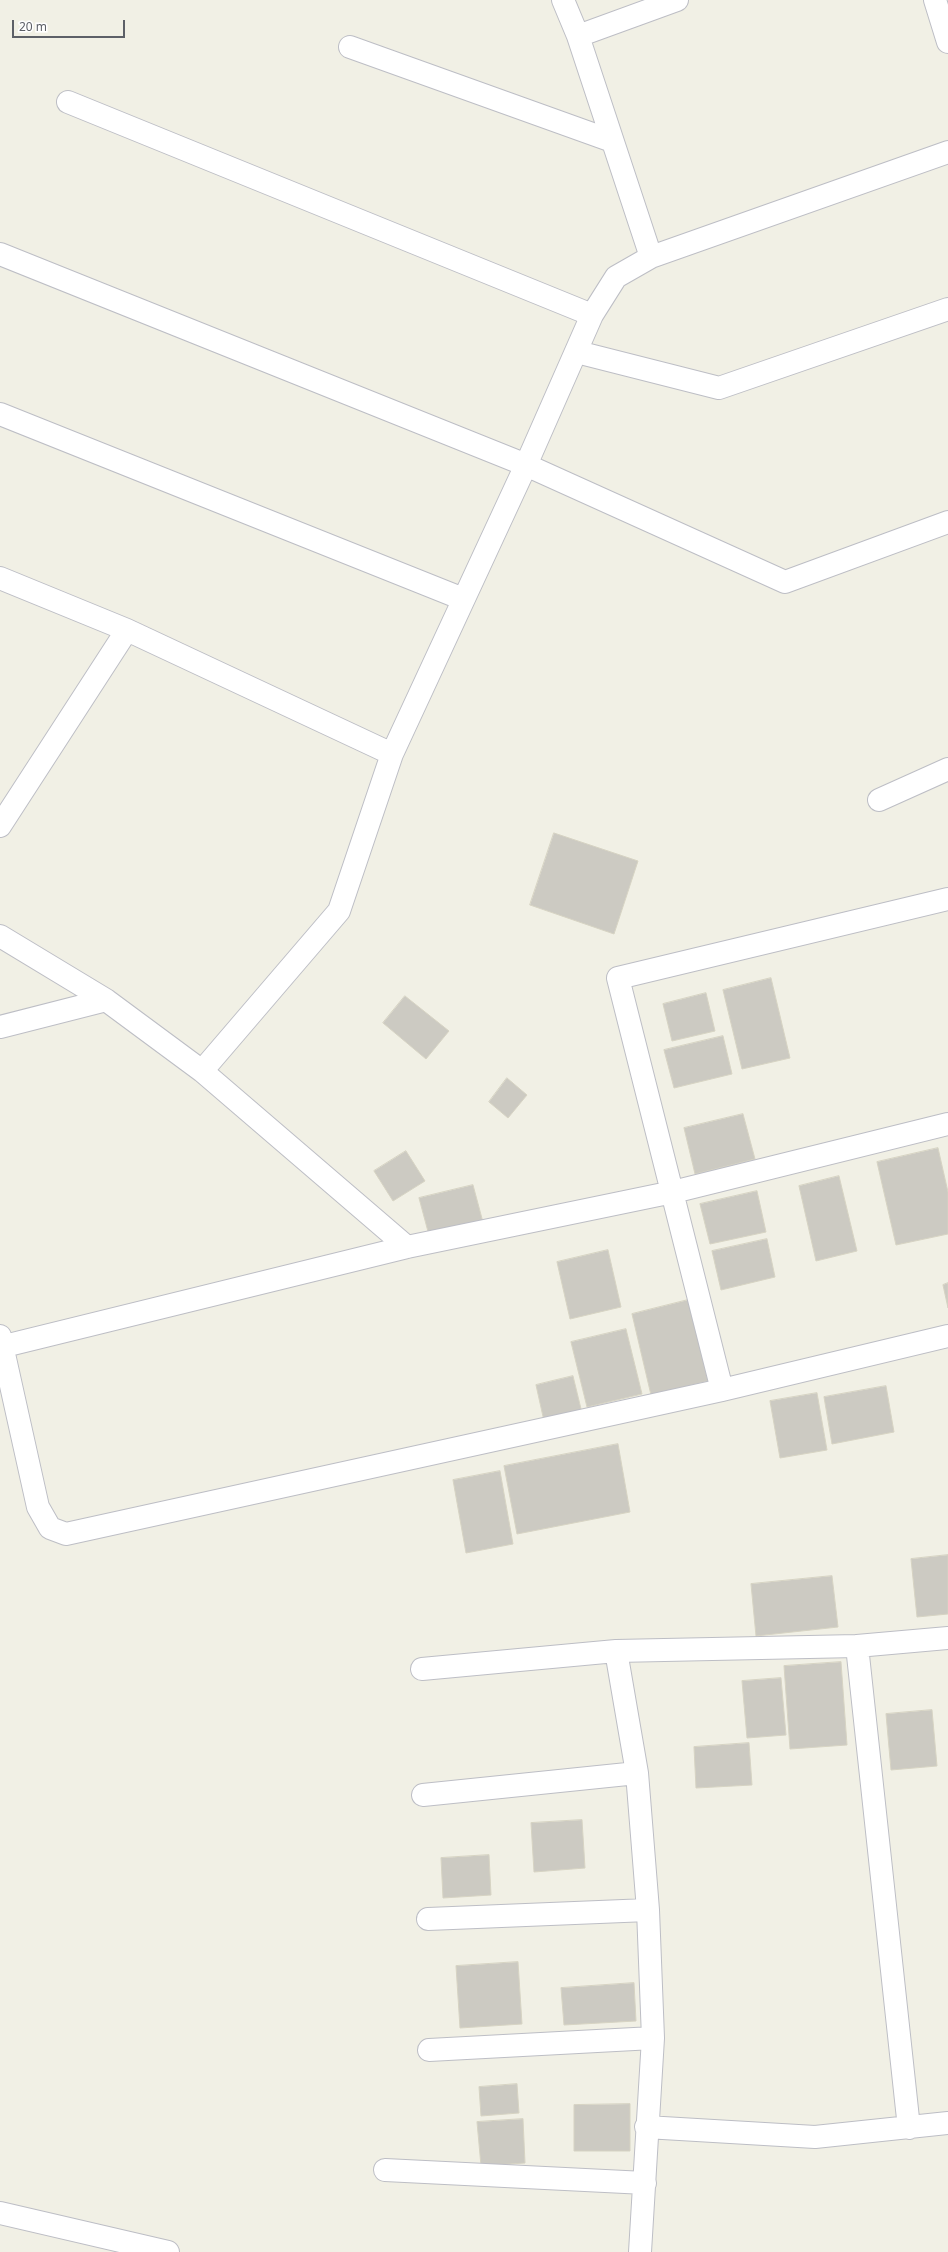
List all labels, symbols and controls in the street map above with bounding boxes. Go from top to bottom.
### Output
scale bar [14,12,127,38]
text: 20 m [19,18,47,35]

